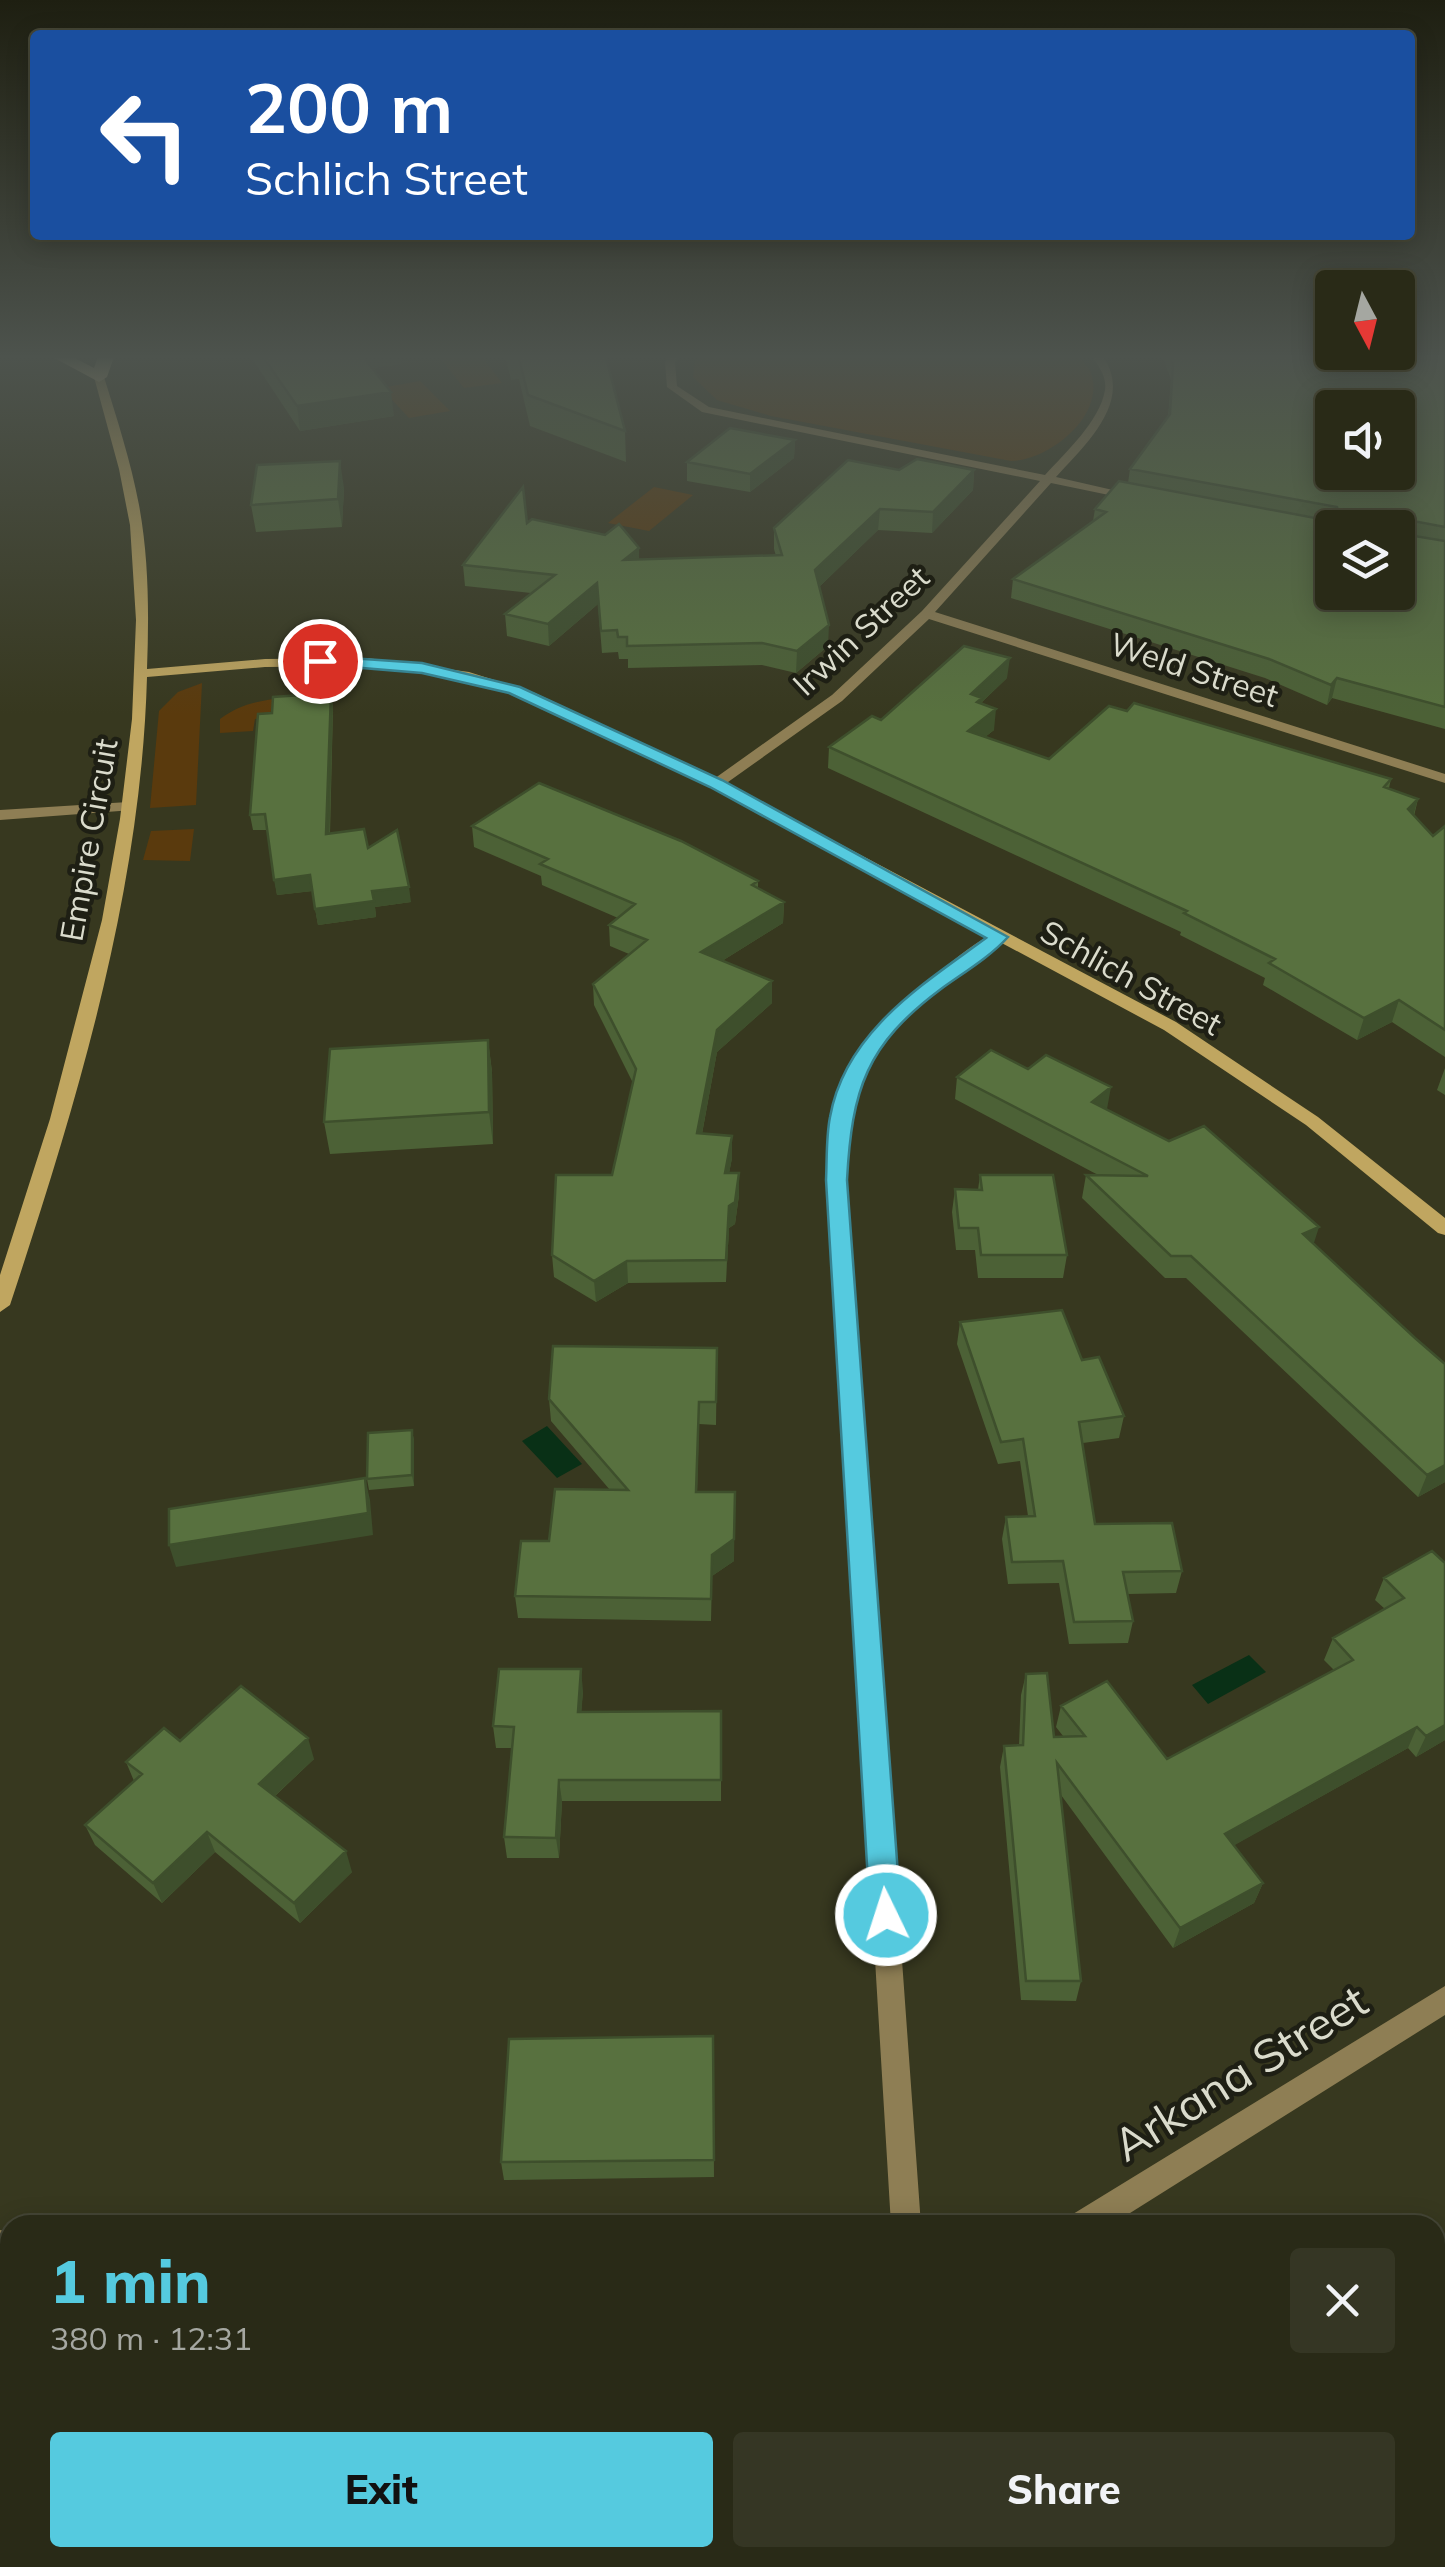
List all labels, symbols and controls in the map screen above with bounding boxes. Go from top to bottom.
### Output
text: 200 m [245,63,453,151]
icon: left [80,70,210,200]
text: Schlich Street [245,150,528,206]
north arrow [1315,270,1415,370]
map controls [1315,270,1415,610]
button: sound [1315,390,1415,490]
button: layers [1315,510,1415,610]
street label: Irwin Street [784,557,937,704]
pin [278,619,363,704]
street label: Weld Street [1105,623,1284,715]
icon: arrive [293,634,348,689]
street label: Empire Circuit [51,735,126,944]
street label: Schlich Street [1034,911,1229,1043]
position arrow [834,1863,938,1967]
street label: Arkana Street [1102,1972,1377,2172]
text: 1 min [50,2243,211,2318]
button: close [1290,2248,1395,2353]
text: 380 m · 12:31 [50,2318,252,2358]
button: Exit [50,2432,713,2547]
button: Share [733,2432,1395,2547]

